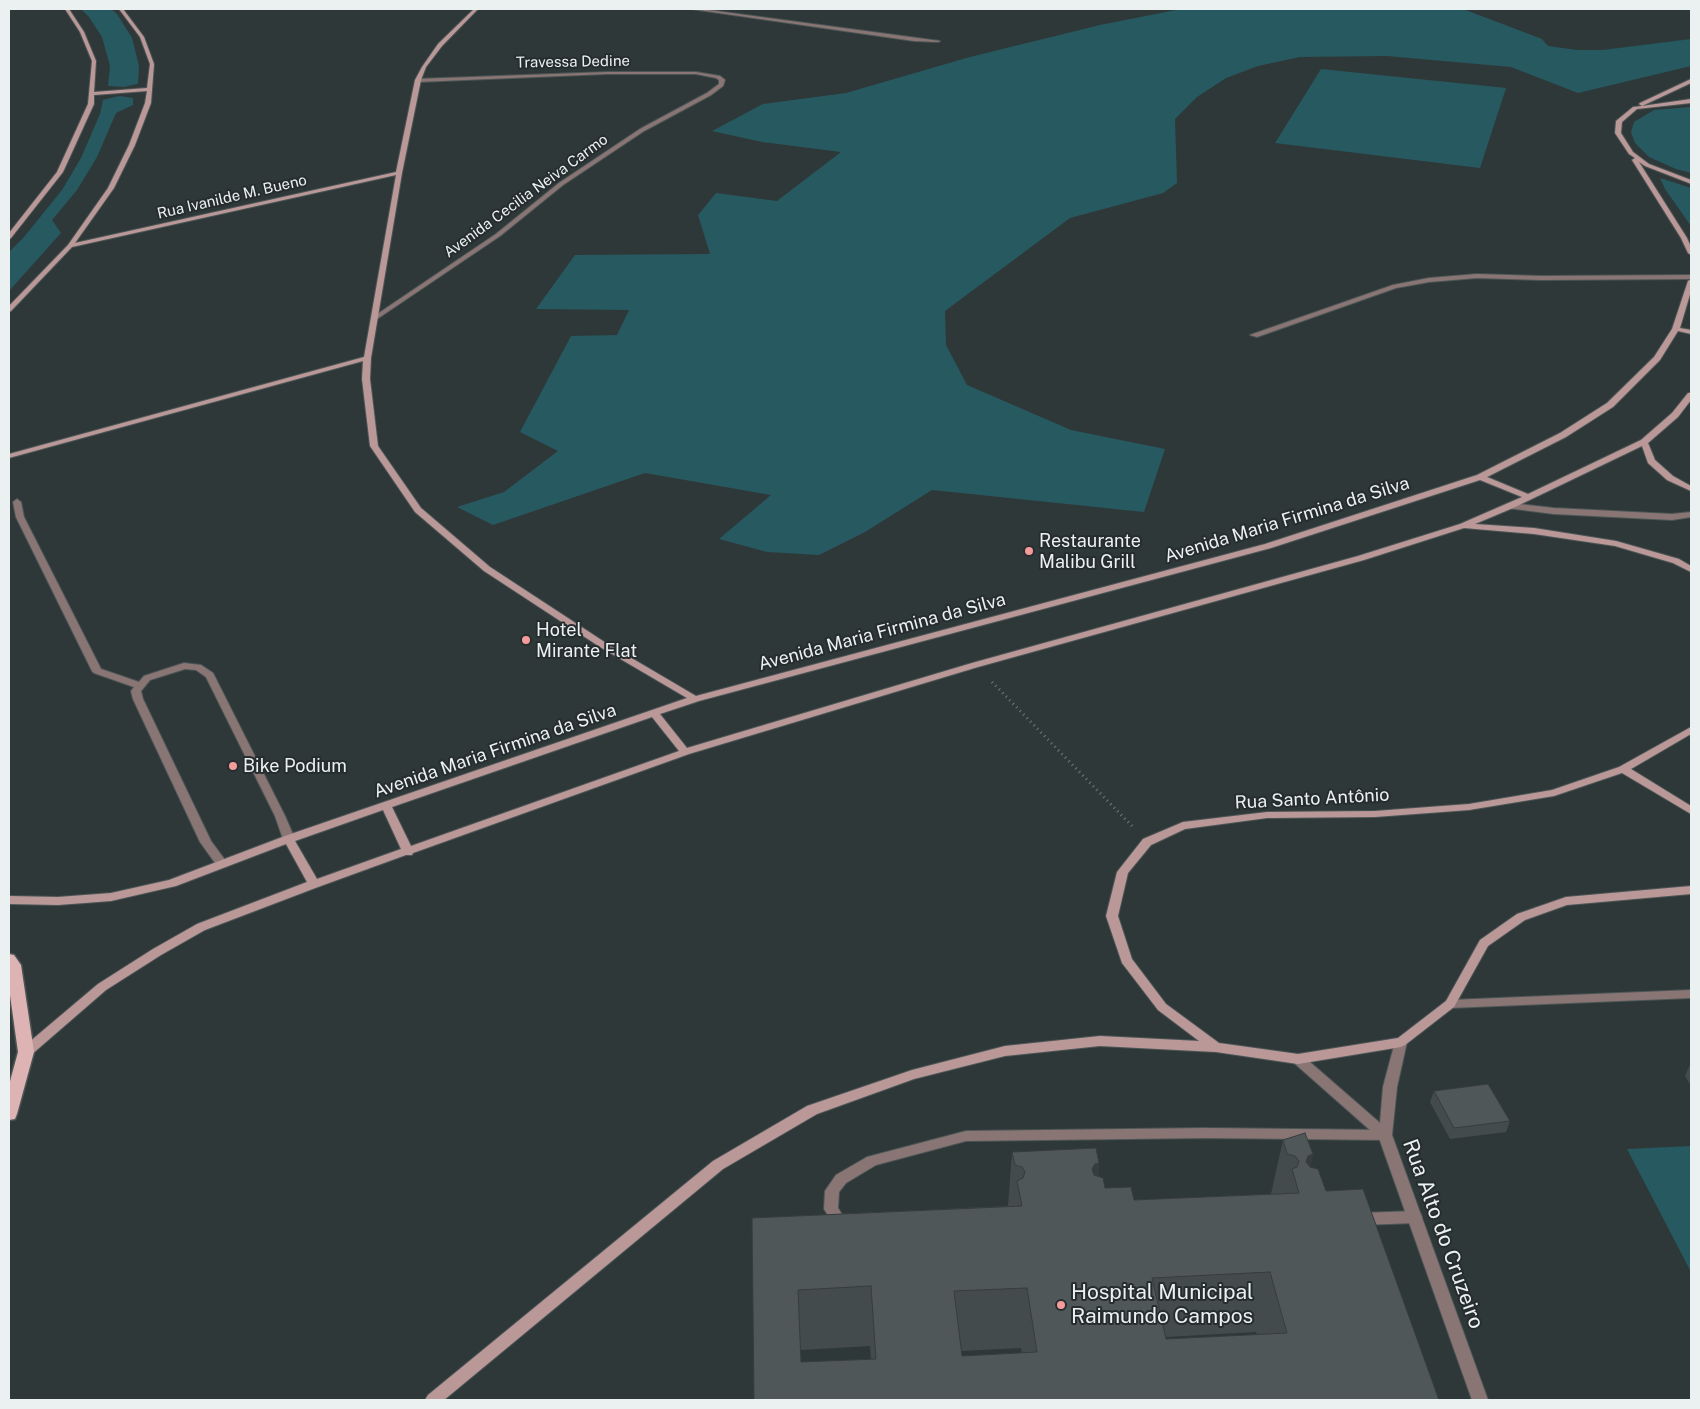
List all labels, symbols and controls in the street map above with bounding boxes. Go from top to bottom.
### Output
street label: Travessa Dedine [516,52,630,72]
street label: Avenida Cecilia Neiva Carmo [440,130,612,262]
street label: Rua Ivanilde M. Bueno [155,171,309,223]
street label: Avenida Maria Firmina da Silva [1162,472,1412,568]
place label: Restaurante Malibu Grill [1039,530,1141,572]
marker: Restaurante Malibu Grill [1023,545,1035,557]
street label: Avenida Maria Firmina da Silva [756,589,1008,675]
place label: Hotel Mirante Flat [536,619,637,662]
marker: Hotel Mirante Flat [520,634,532,646]
street label: Avenida Maria Firmina da Silva [371,699,619,803]
place label: Bike Podium [243,755,347,777]
marker: Bike Podium [227,760,239,772]
street label: Rua Santo Antônio [1234,784,1390,814]
street label: Rua Alto do Cruzeiro [1397,1136,1489,1332]
place label: Hospital Municipal Raimundo Campos [1071,1280,1253,1330]
marker: Hospital Municipal Raimundo Campos [1055,1299,1067,1311]

